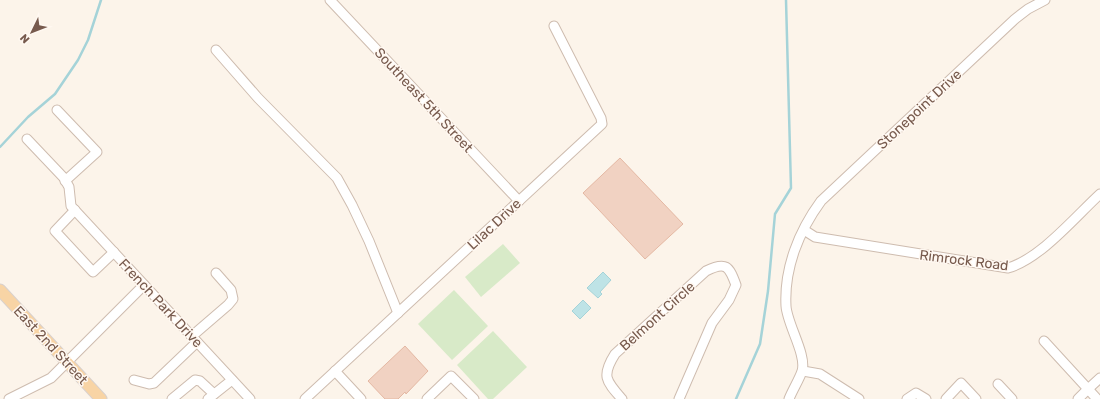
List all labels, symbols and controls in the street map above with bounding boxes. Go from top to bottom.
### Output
north arrow [12,12,52,52]
text: N [18,31,33,46]
street label: Southeast 5th Street [371,44,477,157]
street label: Stonepoint Drive [874,66,965,153]
street label: Lilac Drive [464,195,525,254]
street label: Rimrock Road [918,247,1009,274]
street label: French Park Drive [115,255,206,351]
street label: Belmont Circle [616,278,699,355]
street label: East 2nd Street [10,303,92,389]

